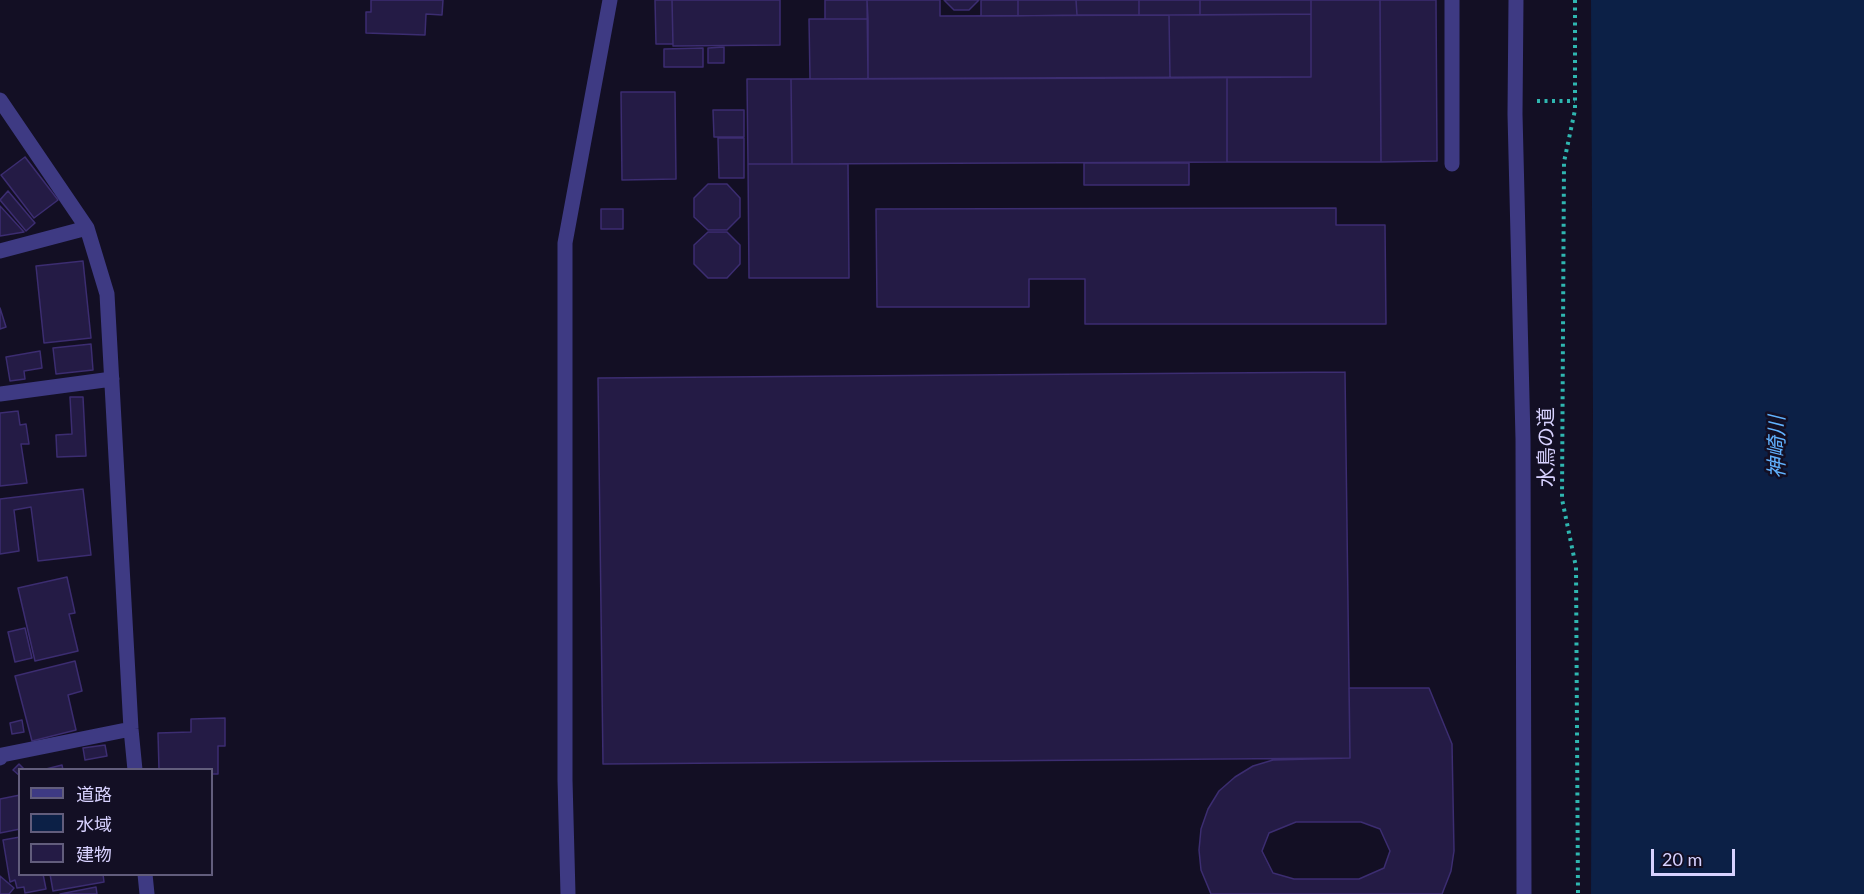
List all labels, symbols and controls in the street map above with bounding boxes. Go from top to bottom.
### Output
street label: 水鳥の道 [1535,407,1559,487]
water label: 神崎川 [1764,416,1790,478]
legend [18,768,213,876]
text: 道路 [76,783,112,805]
text: 水域 [76,813,112,835]
scale bar [1654,837,1738,875]
text: 建物 [76,843,112,865]
text: 20 m [1662,848,1702,870]

